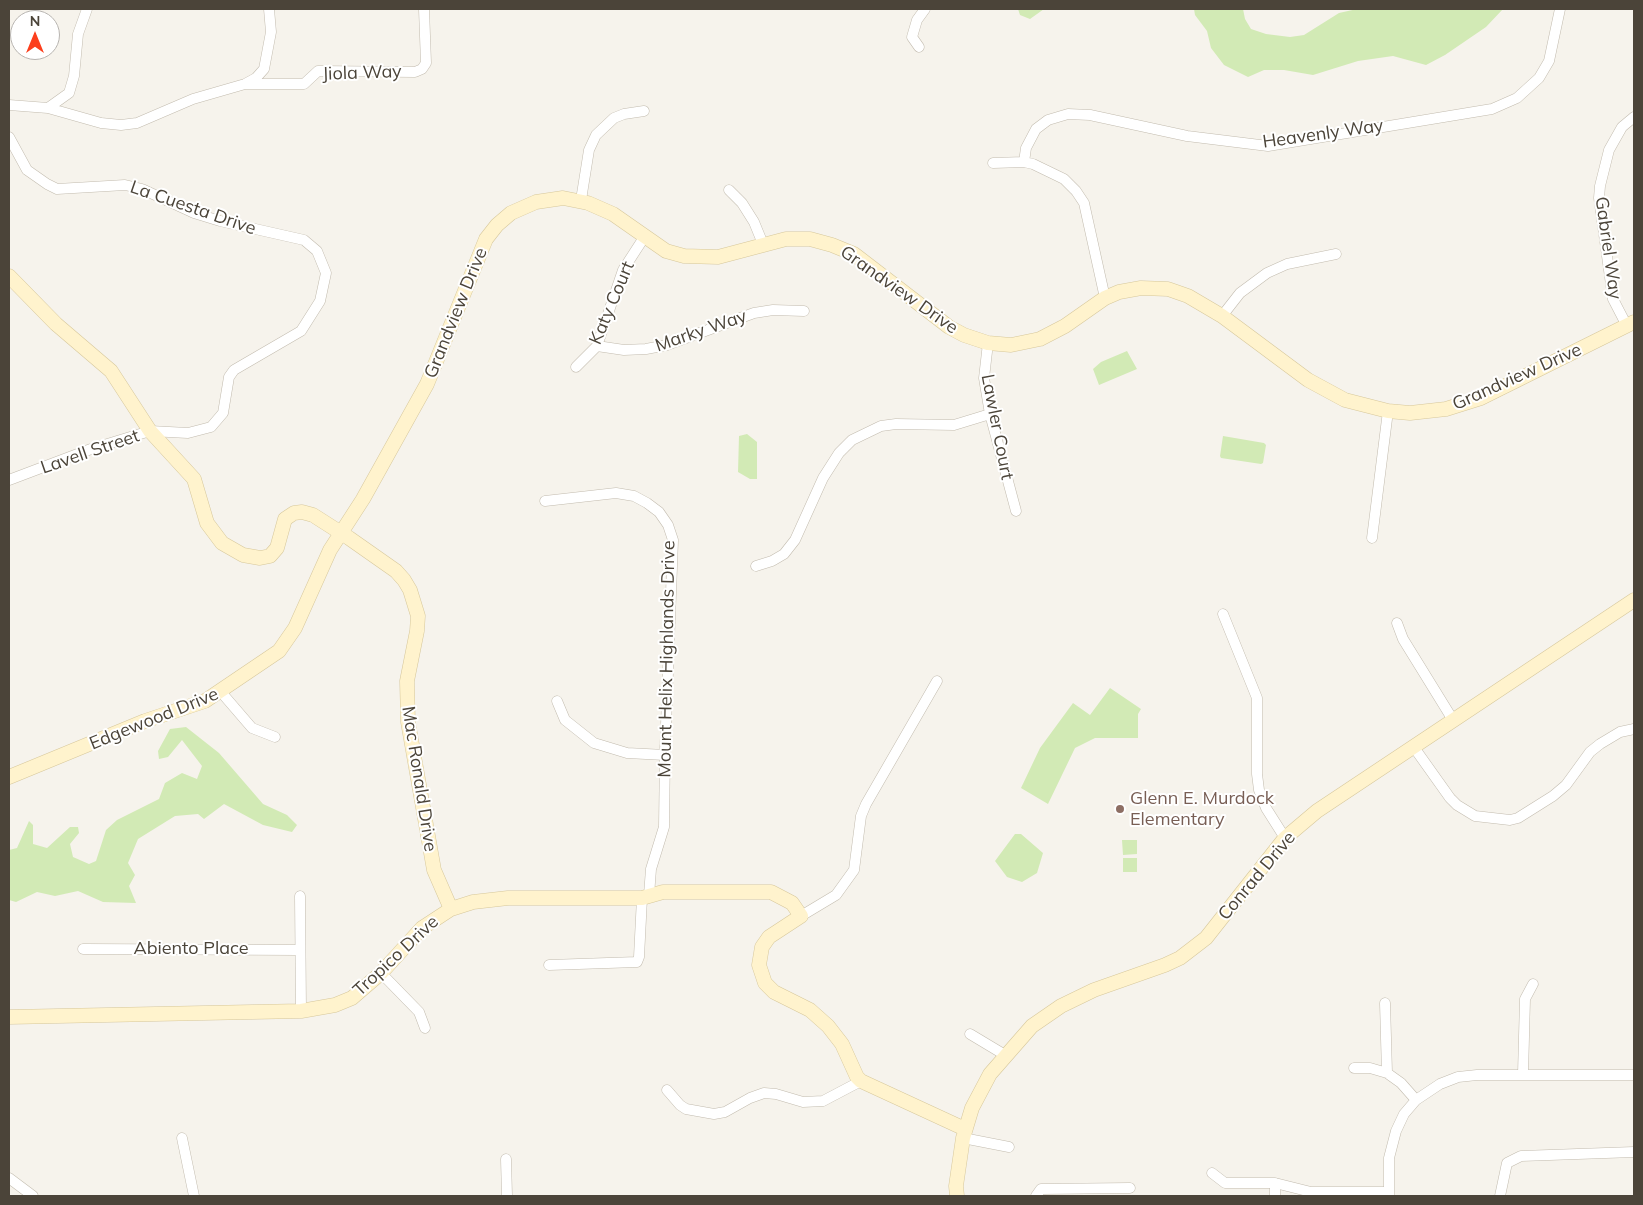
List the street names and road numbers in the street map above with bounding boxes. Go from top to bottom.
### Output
street label: Jiola Way [322,61,402,85]
street label: Heavenly Way [1261,115,1385,153]
street label: La Cuesta Drive [127,176,259,240]
street label: Gabriel Way [1590,195,1626,301]
street label: Grandview Drive [836,241,962,339]
street label: Grandview Drive [420,244,492,382]
street label: Katy Court [585,258,639,348]
street label: Marky Way [652,305,750,357]
street label: Grandview Drive [1449,339,1585,415]
street label: Lawler Court [976,372,1018,482]
street label: Lavell Street [38,425,142,479]
street label: Mount Helix Highlands Drive [654,540,680,778]
street label: Edgewood Drive [86,683,222,755]
street label: Mac Ronald Drive [397,705,441,853]
street label: Conrad Drive [1214,827,1300,925]
street label: Tropico Drive [349,911,443,1001]
street label: Abiento Place [133,938,249,960]

